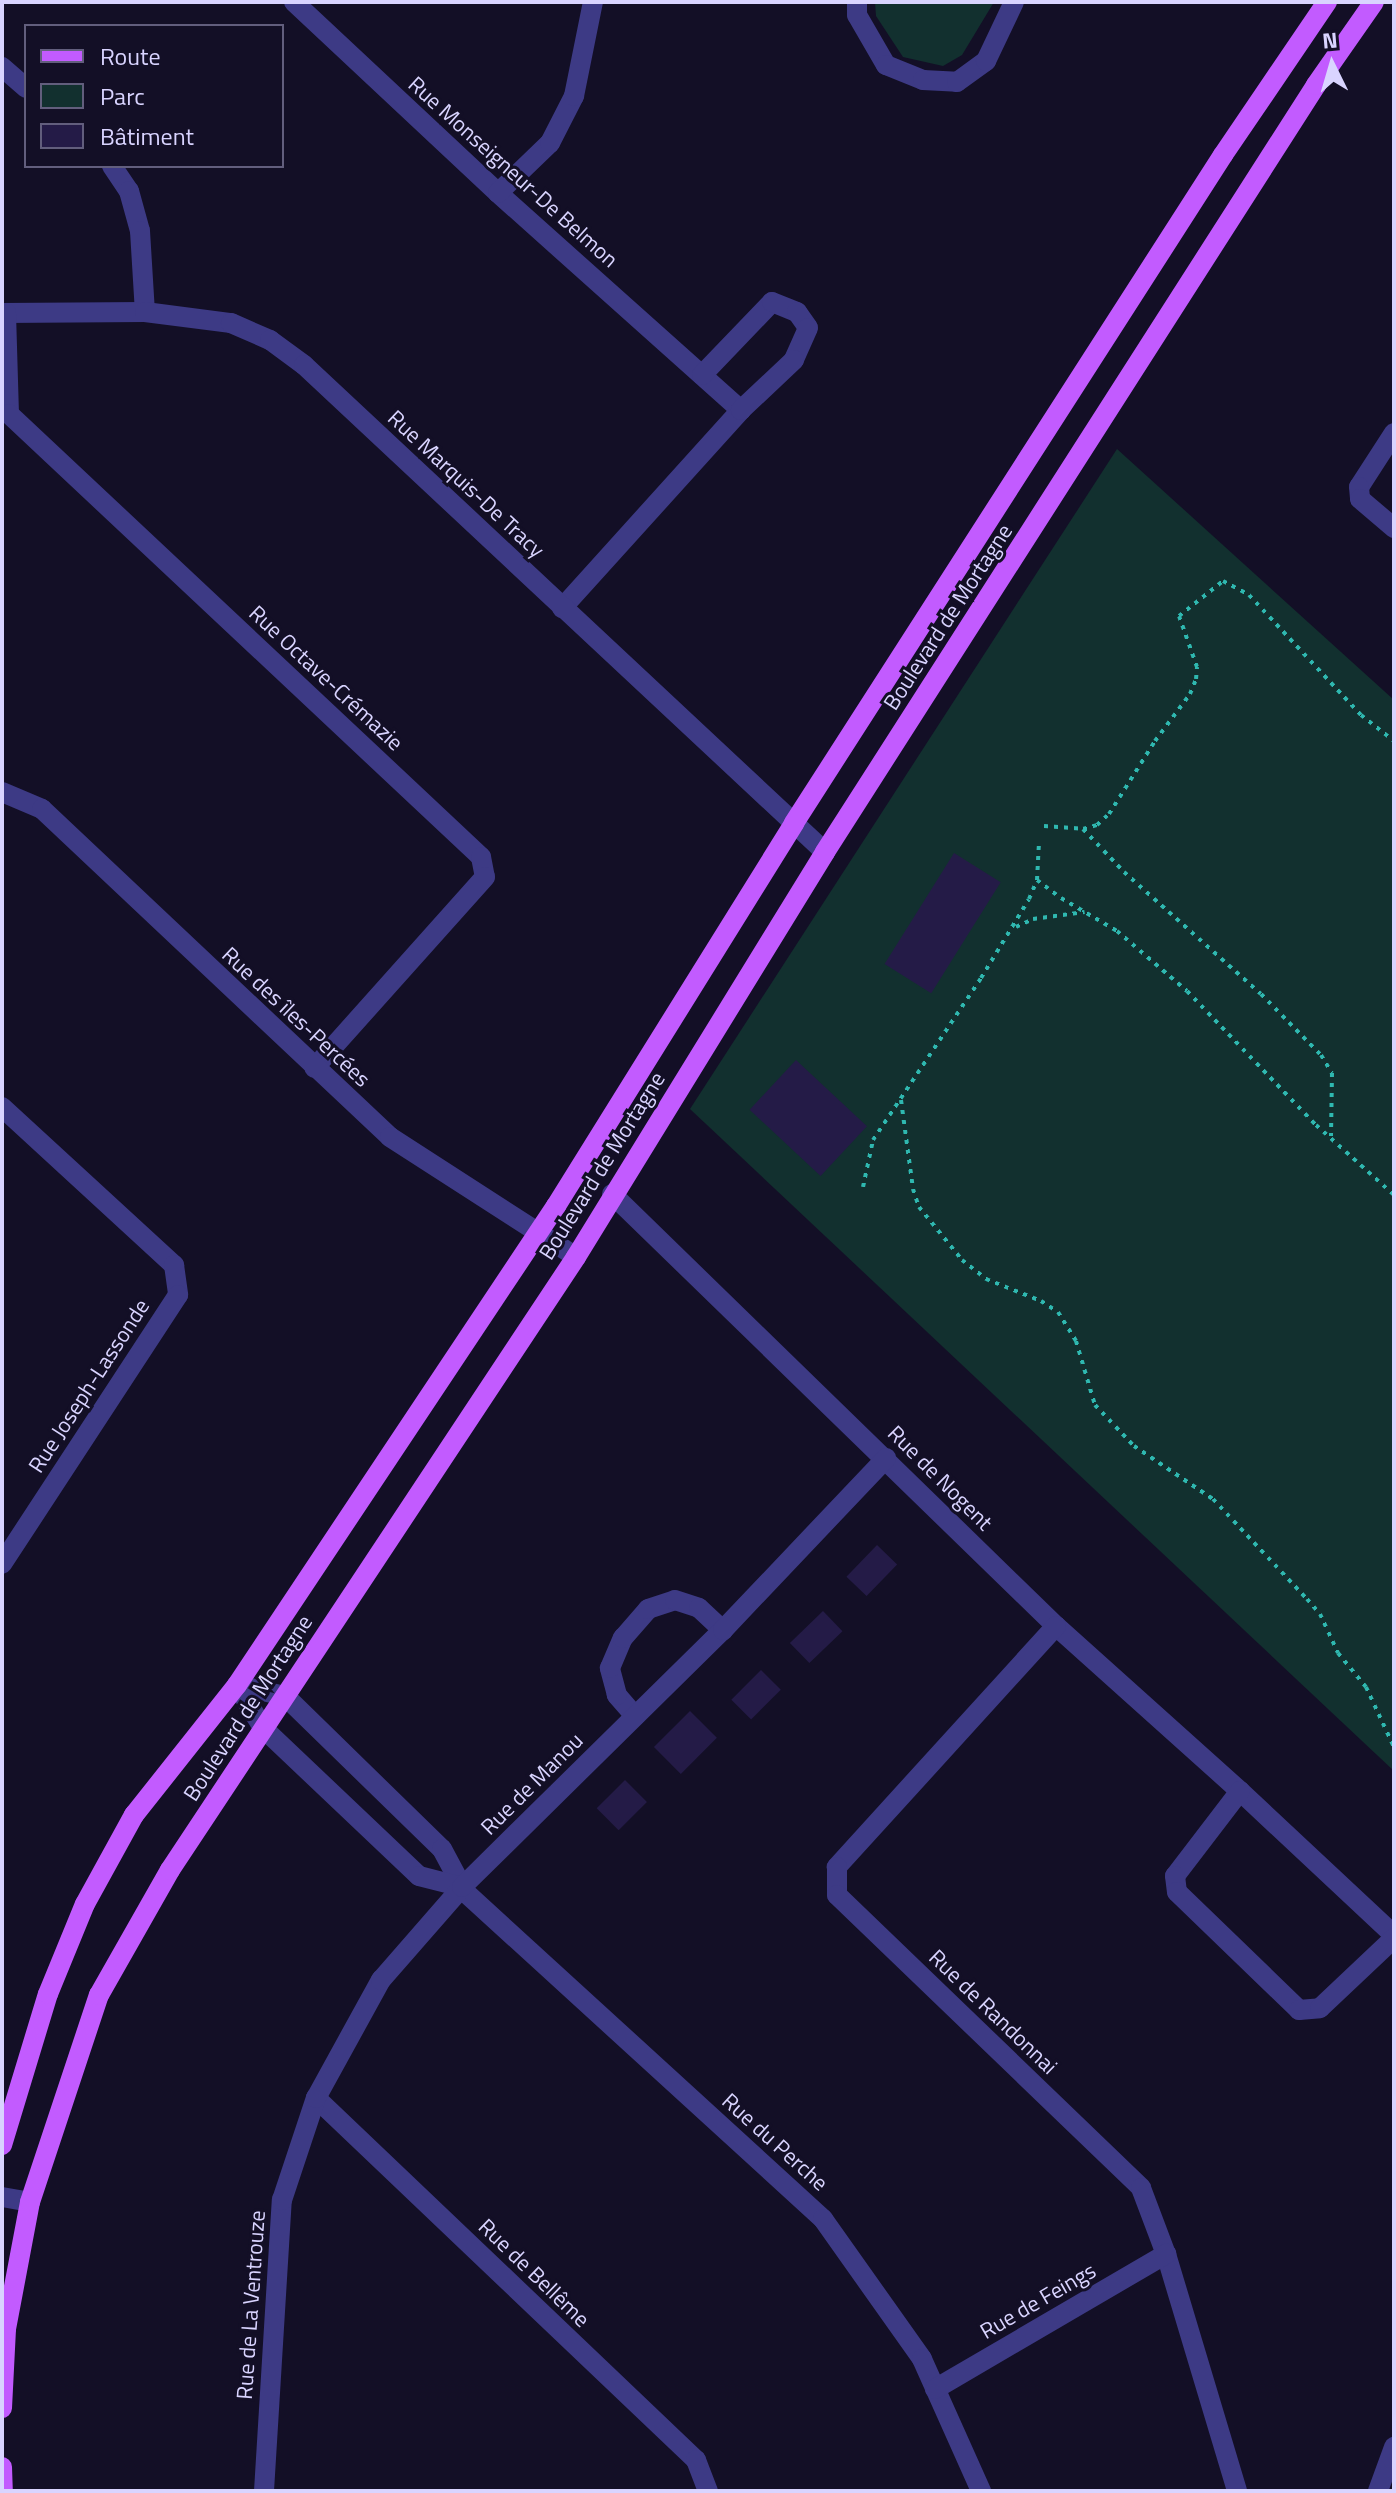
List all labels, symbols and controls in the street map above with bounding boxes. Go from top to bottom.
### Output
text: N [1321,22,1339,58]
legend [24,24,284,168]
north arrow [1292,24,1372,104]
text: Route [100,38,161,74]
street label: Rue Monseigneur-De Belmon [403,71,623,273]
text: Parc [100,78,145,114]
text: Bâtiment [100,118,194,154]
street label: Rue Marquis-De Tracy [382,405,550,563]
street label: Boulevard de Mortagne [878,519,1018,715]
street label: Rue Octave-Crémazie [244,600,408,756]
street label: Rue des îles-Percées [216,942,376,1092]
street label: Boulevard de Mortagne [534,1067,670,1265]
street label: Rue Joseph-Lassonde [23,1294,155,1478]
street label: Rue de Nogent [882,1420,998,1536]
street label: Boulevard de Mortagne [178,1610,318,1806]
street label: Rue de Manou [476,1728,588,1840]
street label: Rue de Randonnai [923,1944,1063,2080]
street label: Rue du Perche [717,2088,833,2196]
street label: Rue de La Ventrouze [231,2210,271,2400]
street label: Rue de Bellême [473,2213,595,2333]
street label: Rue de Feings [975,2257,1101,2345]

